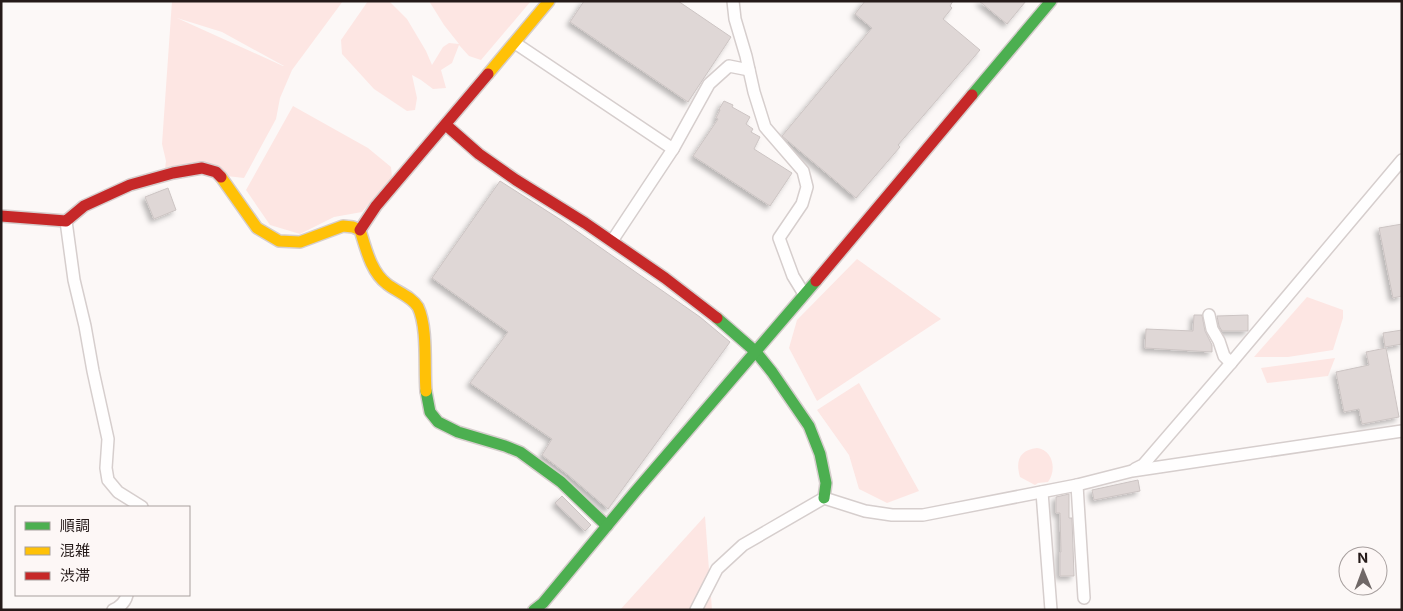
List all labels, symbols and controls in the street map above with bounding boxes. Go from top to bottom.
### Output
legend [15,506,190,596]
text: 順調 [60,516,90,535]
text: 混雑 [60,541,90,560]
north arrow [1338,546,1388,596]
text: N [1357,549,1368,566]
text: 渋滞 [60,566,90,585]

